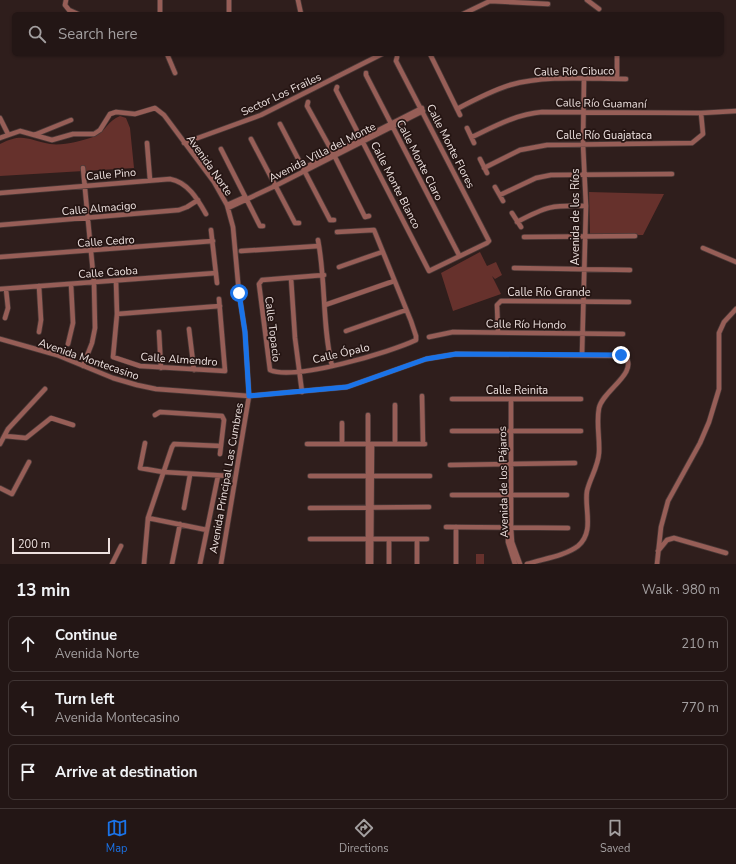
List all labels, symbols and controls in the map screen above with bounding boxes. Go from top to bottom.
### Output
search box [12,12,724,56]
icon: search [26,23,48,45]
text: Search here [58,24,138,44]
street label: Calle Río Cibuco [534,63,614,80]
street label: Sector Los Frailes [239,69,324,120]
street label: Calle Río Guamaní [555,95,648,112]
street label: Calle Monte Flores [423,101,478,191]
street label: Calle Monte Claro [393,117,446,203]
street label: Avenida Villa del Monte [266,119,378,186]
street label: Calle Río Guajataca [556,128,652,143]
street label: Avenida Norte [183,132,236,199]
street label: Calle Monte Blanco [367,139,424,232]
street label: Calle Pino [85,165,137,184]
street label: Avenida de los Ríos [568,169,583,265]
street label: Calle Almacigo [61,198,137,219]
street label: Calle Cedro [77,232,135,251]
street label: Calle Caoba [78,263,138,282]
route start [230,284,248,302]
street label: Calle Río Grande [507,285,591,300]
street label: Calle Topacio [261,295,284,363]
street label: Calle Río Hondo [486,316,566,333]
street label: Avenida Montecasino [36,335,141,384]
street label: Calle Ópalo [311,339,371,367]
route end [612,346,630,364]
street label: Calle Almendro [140,349,218,370]
street label: Calle Reinita [486,383,548,398]
street label: Avenida Principal Las Cumbres [206,402,247,555]
street label: Avenida de los Pájaros [495,426,512,538]
scale bar [12,536,110,555]
text: 200 m [18,537,50,552]
text: 13 min [16,579,70,602]
text: Walk · 980 m [642,581,720,599]
text: Continue [55,625,117,645]
icon: ahead [17,633,39,655]
text: 210 m [681,635,719,653]
text: Avenida Norte [55,645,139,663]
text: Turn left [55,689,114,709]
icon: left [17,697,39,719]
text: 770 m [681,699,719,717]
text: Avenida Montecasino [55,709,180,727]
icon: arrive [17,761,39,783]
text: Arrive at destination [55,762,198,782]
tab: Map [106,817,128,856]
tab: Directions [339,817,389,856]
tab: Saved [600,817,630,856]

